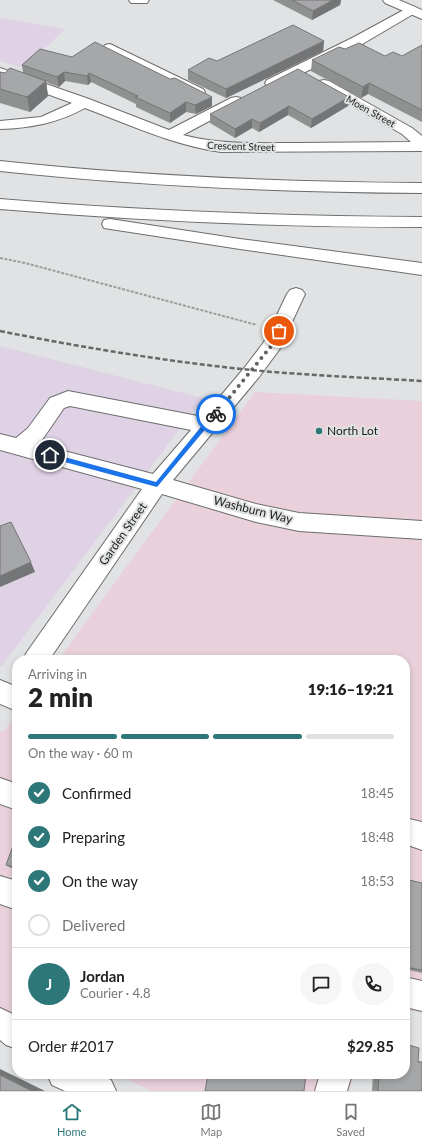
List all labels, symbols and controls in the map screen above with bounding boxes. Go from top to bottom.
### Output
street label: Moen Street [344,93,398,130]
street label: Crescent Street [207,139,275,153]
pin [262,314,296,348]
icon: bag [268,320,290,342]
courier [196,394,236,434]
icon: bike [205,403,227,425]
place label: North Lot [327,423,379,438]
marker: North Lot [314,426,324,436]
pin [33,438,67,472]
icon: home [39,444,61,466]
street label: Washburn Way [212,492,295,527]
street label: Garden Street [95,499,150,568]
text: Arriving in [28,666,87,682]
text: 19:16–19:21 [308,680,394,698]
text: 2 min [28,681,93,713]
text: On the way · 60 m [28,745,133,761]
icon: check [28,782,50,804]
text: Confirmed [62,784,131,802]
text: 18:45 [361,785,394,801]
icon: check [28,826,50,848]
text: Preparing [62,828,125,846]
text: 18:48 [361,829,394,845]
icon: check [28,870,50,892]
text: On the way [62,872,138,890]
text: 18:53 [361,873,394,889]
text: Delivered [62,916,125,934]
button: chat [300,963,342,1005]
button: phone [352,963,394,1005]
text: Jordan [80,967,125,985]
text: J [46,975,52,993]
text: Courier · 4.8 [80,985,151,1001]
text: Order #2017 [28,1037,114,1055]
text: $29.85 [347,1037,394,1055]
tab: Home [57,1101,86,1138]
tab: Map [200,1101,222,1138]
tab: Saved [336,1101,365,1138]

